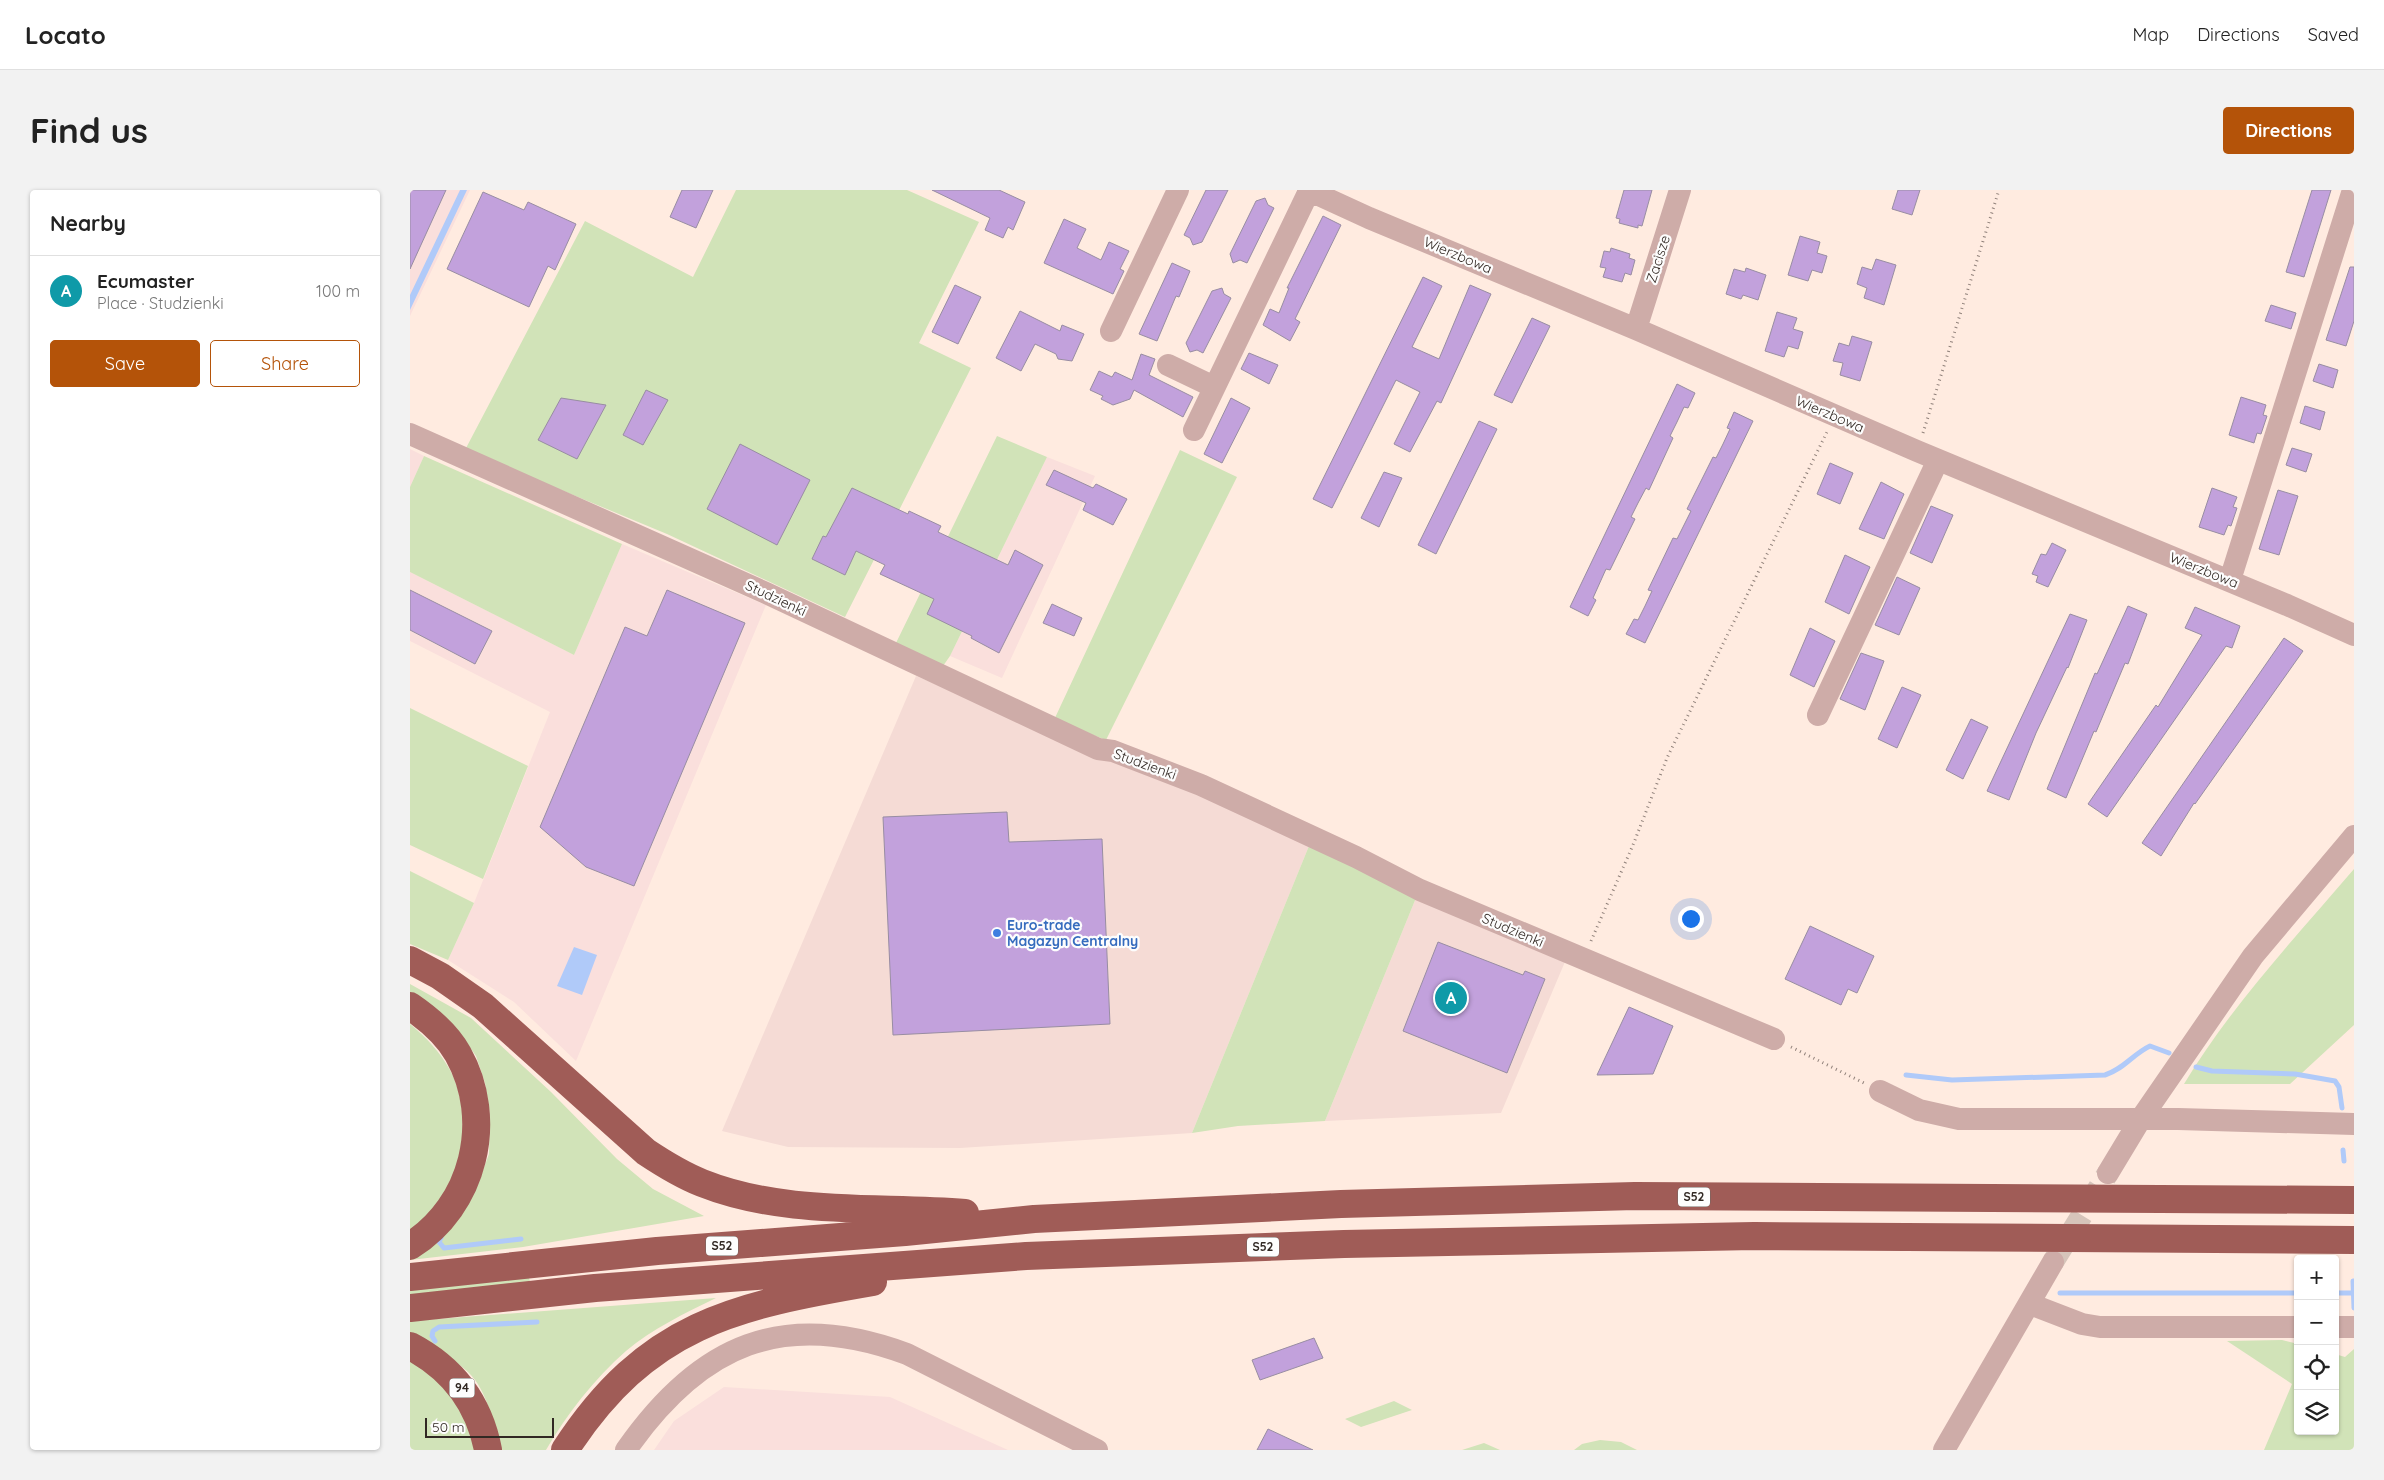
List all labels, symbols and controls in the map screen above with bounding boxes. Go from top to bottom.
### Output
text: Locato [25,20,106,50]
text: Map [2132,23,2169,46]
text: Directions [2197,23,2280,46]
text: Saved [2308,23,2359,46]
button: Directions [2223,107,2354,154]
text: Find us [30,108,148,152]
text: Nearby [50,210,126,236]
street label: Wierzbowa [1421,233,1495,277]
street label: Zacisze [1642,233,1674,285]
text: Ecumaster [97,269,195,293]
text: A [61,281,71,301]
text: 100 m [316,281,360,301]
text: Place · Studzienki [97,293,224,313]
button: Save [50,340,200,387]
button: Share [210,340,360,387]
street label: Wierzbowa [1793,392,1867,436]
street label: Wierzbowa [2167,548,2241,592]
street label: Studzienki [743,576,809,620]
street label: Studzienki [1111,744,1179,784]
your location [1678,906,1704,932]
street label: Studzienki [1479,909,1547,951]
place label: Euro-trade Magazyn Centralny [1007,916,1138,950]
marker: Euro-trade Magazyn Centralny [991,927,1003,939]
pin: A [1435,979,1467,1017]
road number: S52 [1678,1188,1710,1206]
road number: S52 [706,1236,738,1256]
road number: S52 [1247,1238,1279,1256]
map controls [2294,1255,2339,1435]
button: + [2294,1255,2339,1300]
button: − [2294,1300,2339,1345]
button: locate [2294,1345,2339,1390]
road number: 94 [450,1378,474,1398]
button: layers [2294,1390,2339,1435]
scale bar [425,1415,554,1438]
text: 50 m [432,1418,465,1436]

